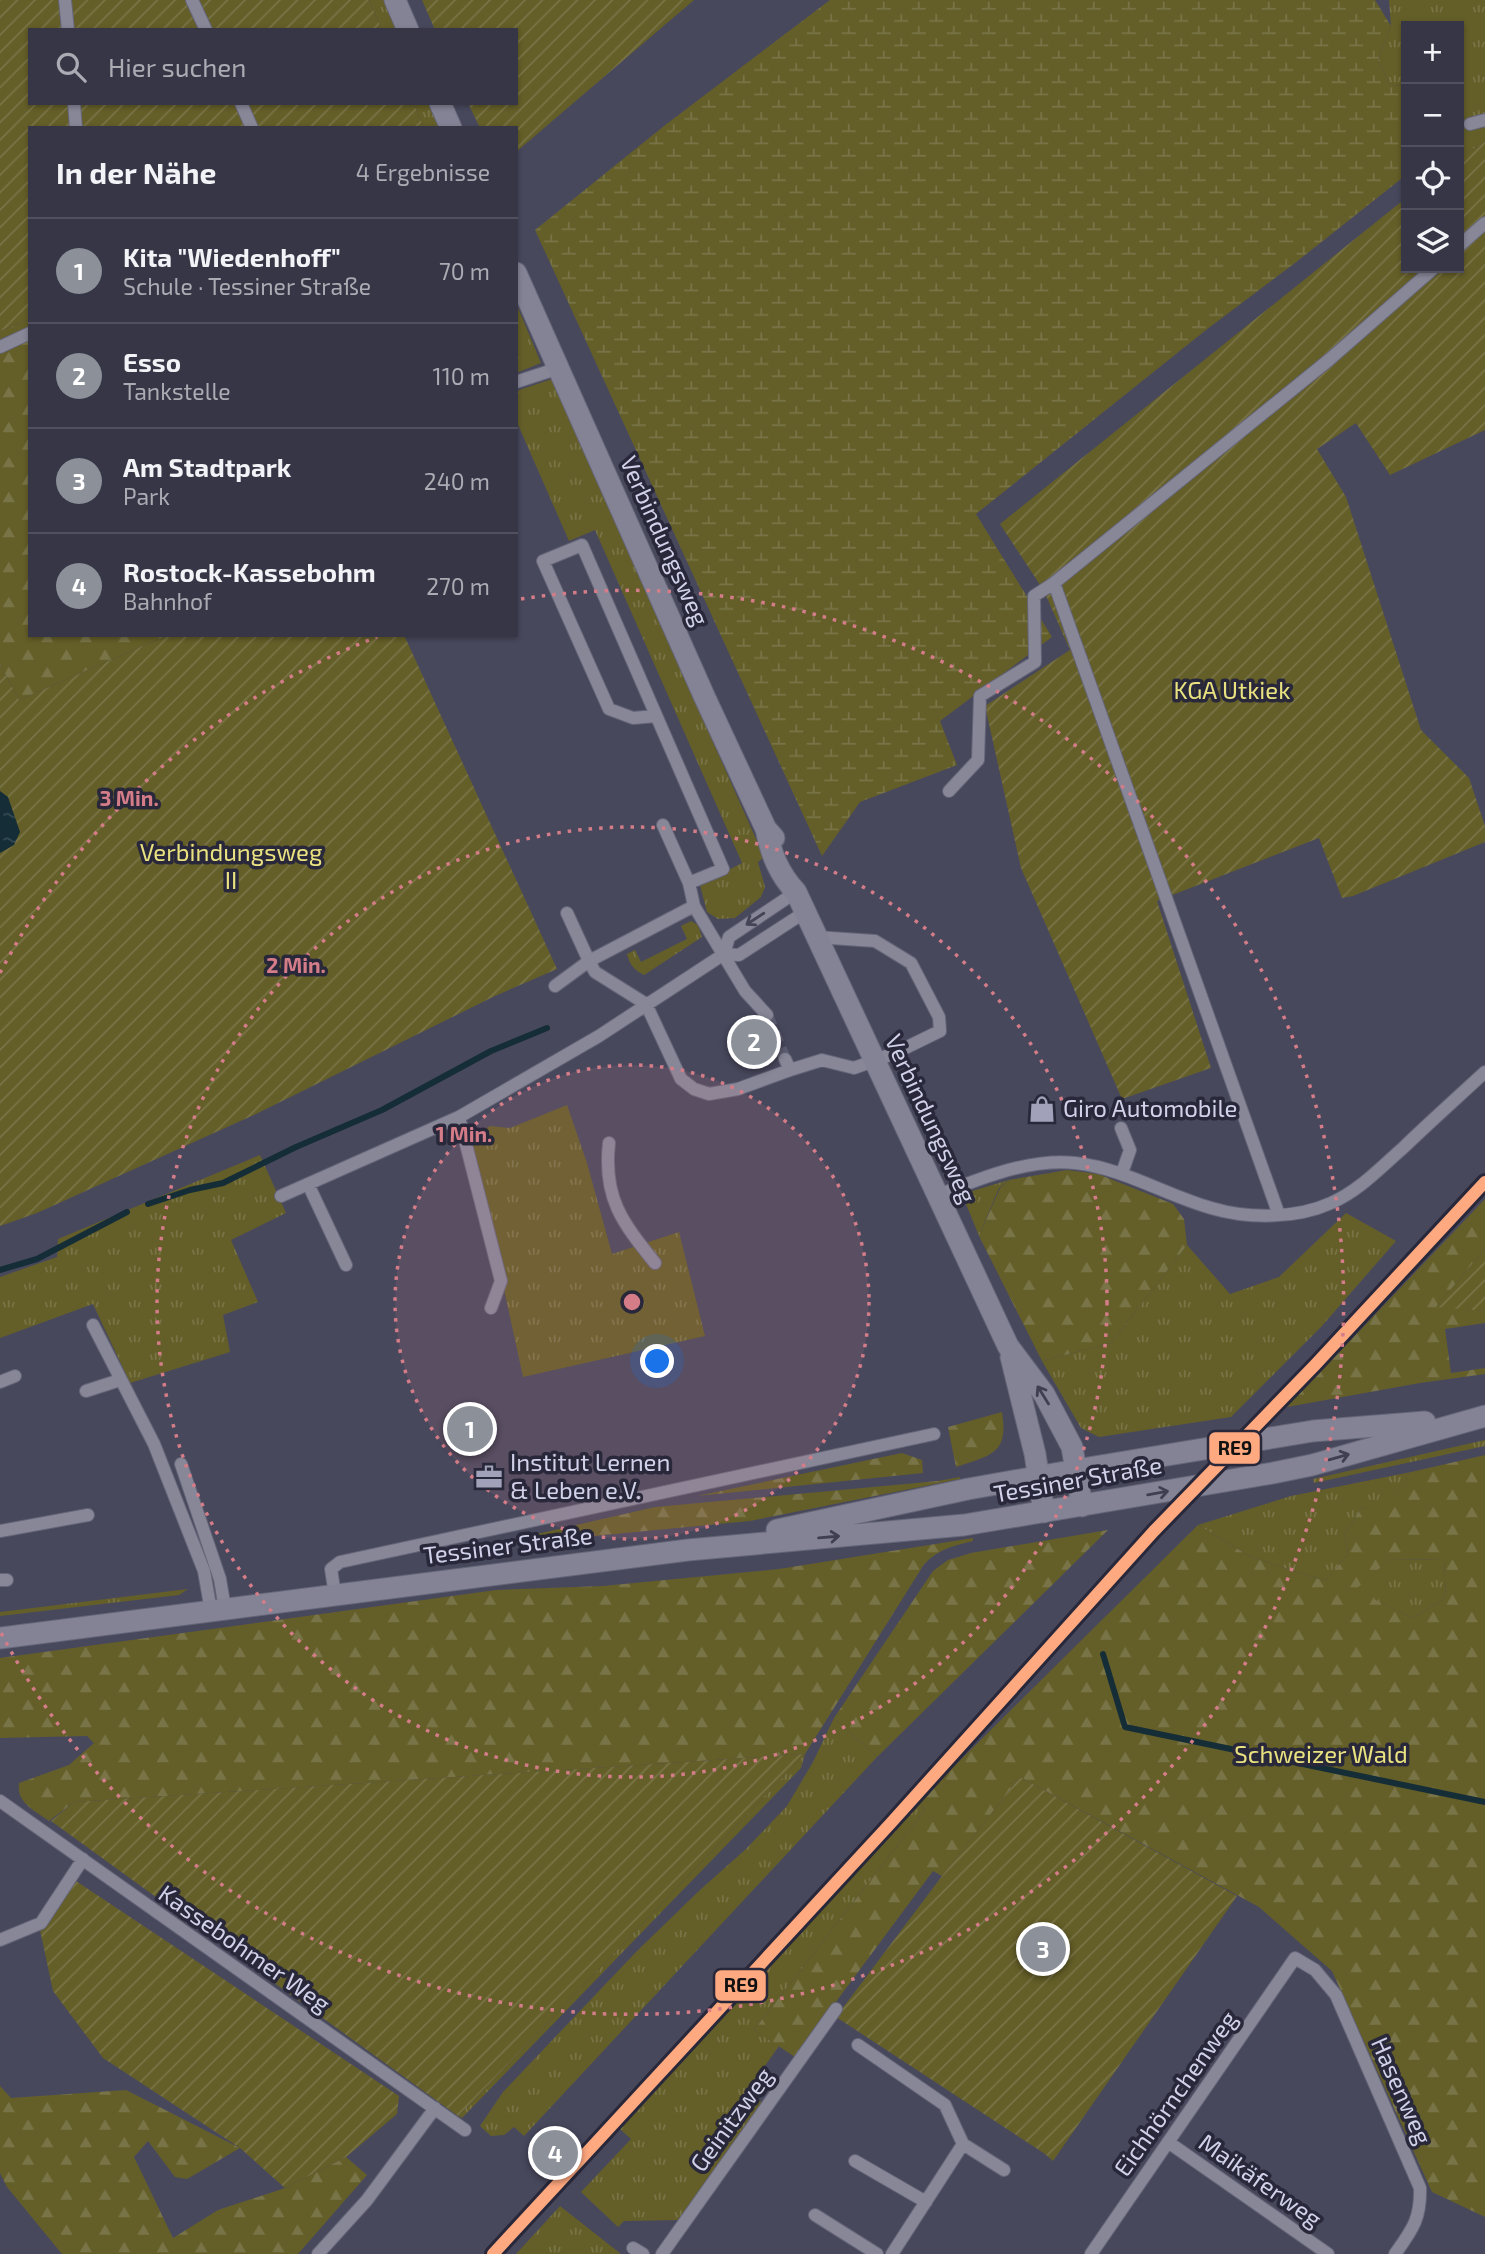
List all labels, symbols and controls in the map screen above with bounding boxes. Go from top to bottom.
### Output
map controls [1401,21,1464,273]
button: + [1401,21,1464,84]
search box [28,28,518,105]
icon: search [52,48,90,86]
text: Hier suchen [108,51,246,82]
button: − [1401,84,1464,147]
button: locate [1401,147,1464,210]
text: In der Nähe [56,154,217,190]
text: 4 Ergebnisse [356,158,490,186]
button: layers [1401,210,1464,273]
text: Kita "Wiedenhoff" [123,241,341,272]
text: 1 [74,257,84,285]
text: 70 m [439,257,490,285]
text: Schule · Tessiner Straße [123,272,371,300]
text: Esso [123,346,181,377]
text: 2 [72,362,86,390]
text: 110 m [433,362,490,390]
text: Tankstelle [123,377,231,405]
text: Am Stadtpark [123,451,291,482]
street label: Verbindungsweg [615,451,716,630]
text: 3 [72,467,86,495]
text: 240 m [424,467,490,495]
text: Park [123,482,170,510]
text: Rostock-Kassebohm [123,556,376,587]
text: 4 [72,572,86,600]
text: 270 m [426,572,490,600]
text: Bahnhof [123,587,212,615]
park label: KGA Utkiek [1174,675,1290,704]
text: 3 Min. [99,785,159,810]
park label: Verbindungsweg II [140,837,322,894]
one-way arrow [746,912,765,927]
text: 2 Min. [266,952,326,977]
pin: 2 [731,1016,777,1068]
street label: Verbindungsweg [880,1029,983,1207]
place label: Giro Automobile [1063,1093,1237,1122]
shop icon: Giro Automobile [1027,1094,1057,1124]
text: 1 Min. [436,1121,492,1146]
centre of rings [620,1290,644,1314]
your location [640,1344,674,1378]
one-way arrow [1036,1386,1051,1405]
pin: 1 [447,1403,493,1455]
line badge: RE9 [1208,1431,1261,1465]
text: RE9 [1218,1436,1252,1459]
place label: Institut Lernen & Leben e.V. [510,1447,670,1504]
street label: Tessiner Straße [991,1449,1164,1508]
one-way arrow [1327,1450,1350,1463]
office icon: Institut Lernen & Leben e.V. [474,1462,504,1492]
one-way arrow [1147,1486,1169,1499]
street label: Tessiner Straße [422,1520,594,1569]
one-way arrow [817,1530,840,1543]
park label: Schweizer Wald [1234,1739,1408,1768]
street label: Kassebohmer Weg [154,1878,336,2018]
pin: 3 [1020,1923,1066,1975]
line badge: RE9 [714,1969,767,2002]
text: RE9 [724,1973,758,1996]
street label: Eichhörnchenweg [1107,2005,1242,2181]
street label: Hasenweg [1366,2032,1439,2148]
street label: Geinitzweg [683,2062,778,2177]
pin: 4 [532,2127,578,2179]
street label: Maikäferweg [1194,2127,1328,2233]

